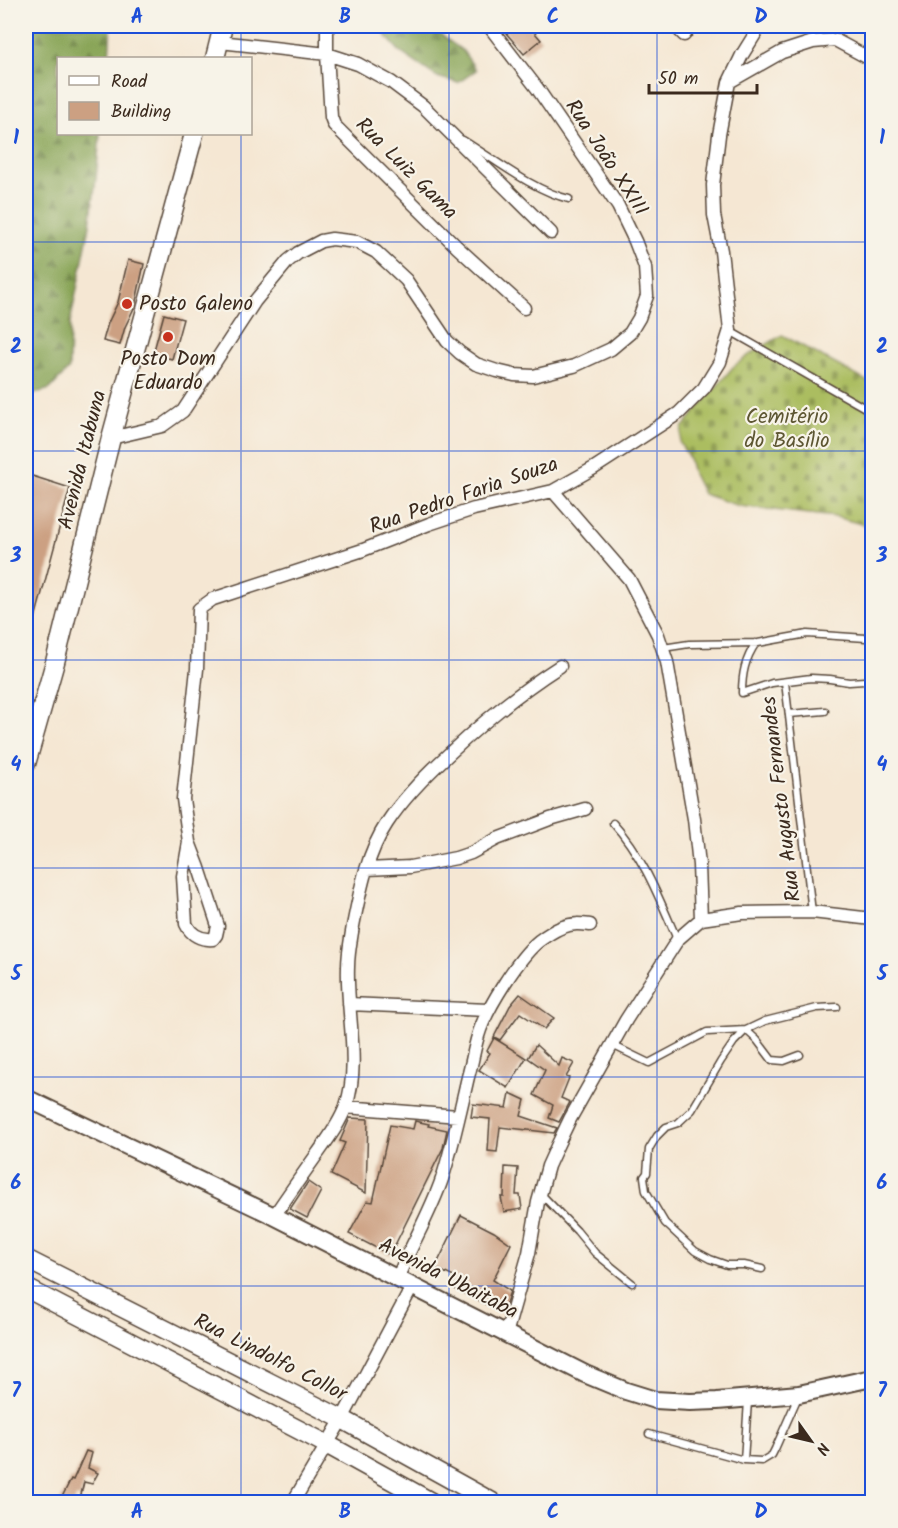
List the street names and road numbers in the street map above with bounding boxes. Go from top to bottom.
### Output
street label: Rua João XXIII [556,93,656,223]
street label: Rua Luiz Gama [347,110,465,228]
street label: Avenida Itabuna [50,387,116,533]
street label: Rua Pedro Faria Souza [365,448,563,544]
street label: Rua Augusto Fernandes [753,694,811,904]
street label: Avenida Ubaitaba [372,1229,524,1329]
street label: Rua Lindolfo Collor [188,1305,353,1411]

